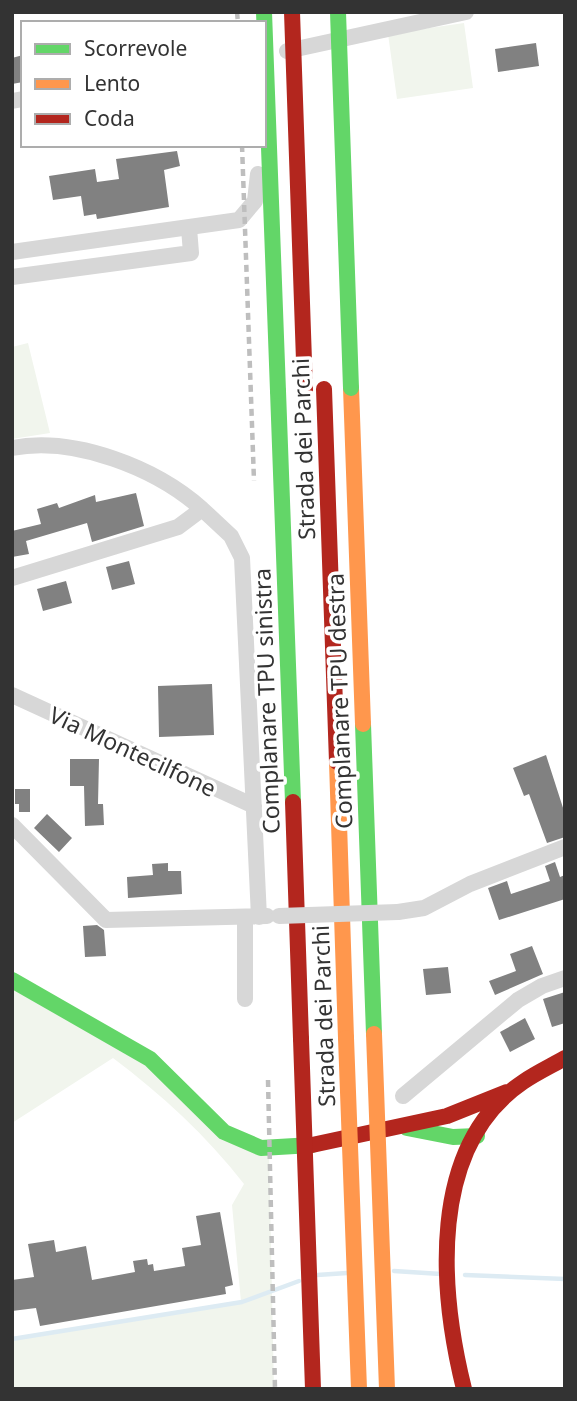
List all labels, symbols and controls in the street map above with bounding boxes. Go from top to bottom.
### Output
legend [21,21,266,147]
text: Scorrevole [84,34,187,62]
text: Lento [84,69,140,97]
text: Coda [84,104,135,132]
street label: Strada dei Parchi [284,358,322,540]
street label: Complanare TPU sinistra [245,568,287,834]
street label: Complanare TPU destra [319,573,359,829]
street label: Via Montecilfone [44,698,222,804]
street label: Strada dei Parchi [304,925,342,1107]

